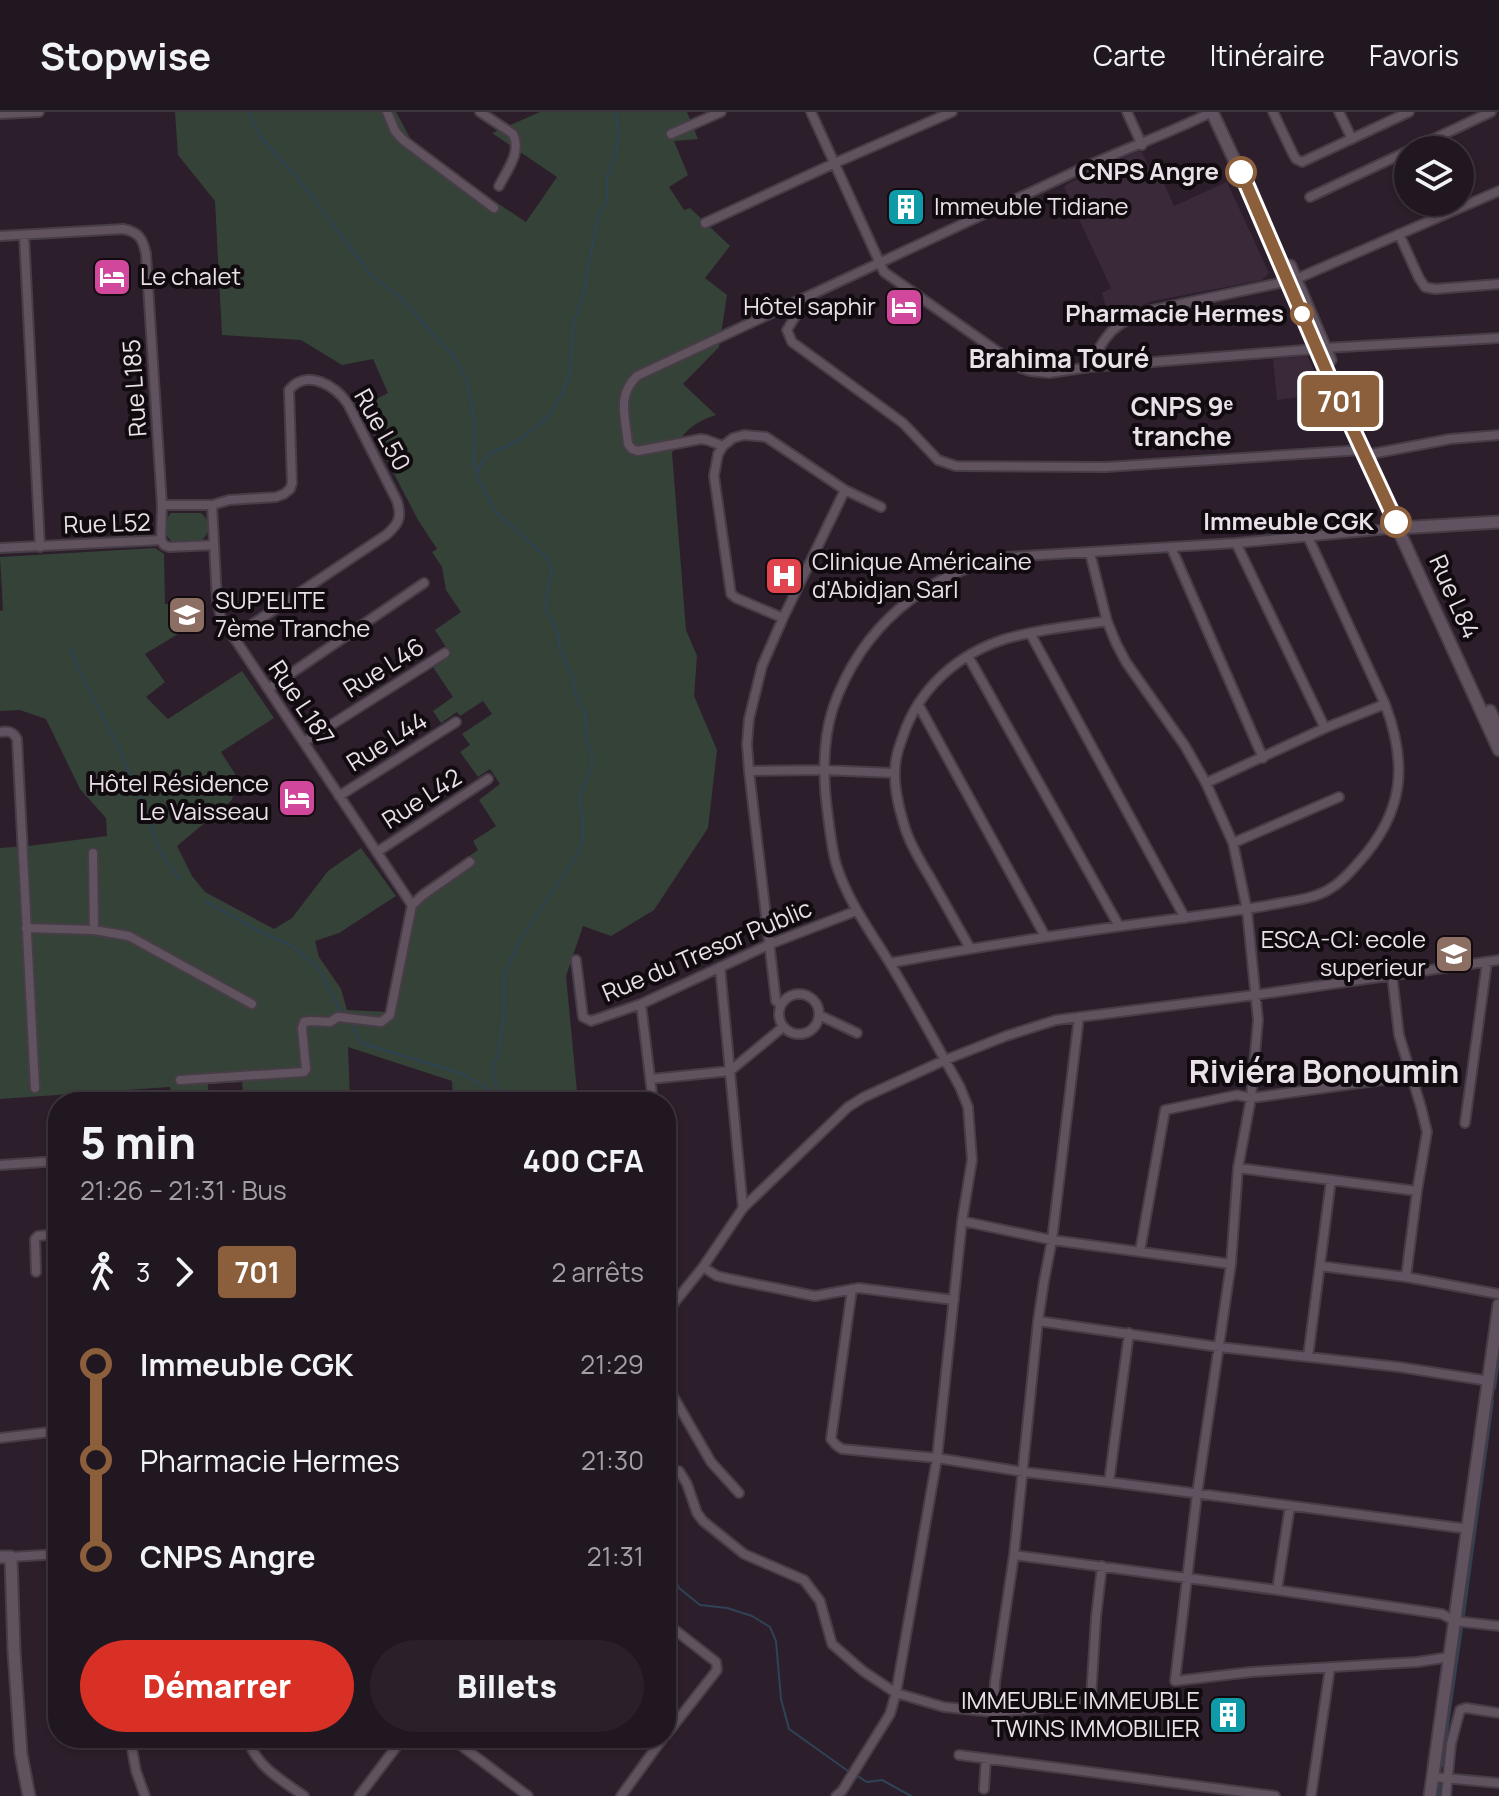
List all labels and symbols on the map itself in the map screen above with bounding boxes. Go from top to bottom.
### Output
place label: CNPS Angre [1078,154,1219,187]
marker: CNPS Angre [1226,157,1256,187]
building icon: Immeuble Tidiane [885,186,927,228]
place label: Immeuble Tidiane [934,189,1128,222]
hotel icon: Le chalet [91,256,133,298]
place label: Le chalet [140,259,241,292]
hotel icon: Hôtel saphir [883,286,925,328]
place label: Hôtel saphir [743,289,876,322]
place label: Pharmacie Hermes [1065,296,1284,329]
marker: Pharmacie Hermes [1291,303,1313,325]
street label: Rue L185 [114,338,153,438]
district label: Brahima Touré [969,340,1149,376]
line badge: 701 [1294,375,1386,427]
street label: Rue L50 [347,382,419,476]
district label: CNPS 9ᵉ tranche [1131,388,1234,454]
street label: Rue L52 [63,504,151,541]
place label: Immeuble CGK [1203,504,1374,537]
marker: Immeuble CGK [1381,507,1411,537]
place label: Clinique Américaine d'Abidjan Sarl [812,544,1032,605]
street label: Rue L84 [1422,549,1488,644]
hospital icon: Clinique Américaine d'Abidjan Sarl [763,555,805,597]
place label: SUP'ELITE 7ème Tranche [215,583,370,644]
school or university icon: SUP'ELITE 7ème Tranche [166,594,208,636]
street label: Rue L46 [337,629,430,704]
street label: Rue L187 [262,653,343,751]
street label: Rue L44 [340,703,433,778]
street label: Rue L42 [375,760,467,836]
place label: Hôtel Résidence Le Vaisseau [88,766,269,827]
hotel icon: Hôtel Résidence Le Vaisseau [276,777,318,819]
street label: Rue du Tresor Public [597,891,816,1009]
place label: ESCA-CI: ecole superieur [1261,922,1426,983]
school or university icon: ESCA-CI: ecole superieur [1433,933,1475,975]
district label: Riviéra Bonoumin [1189,1049,1459,1093]
place label: IMMEUBLE IMMEUBLE TWINS IMMOBILIER [961,1683,1200,1744]
building icon: IMMEUBLE IMMEUBLE TWINS IMMOBILIER [1207,1694,1249,1736]

